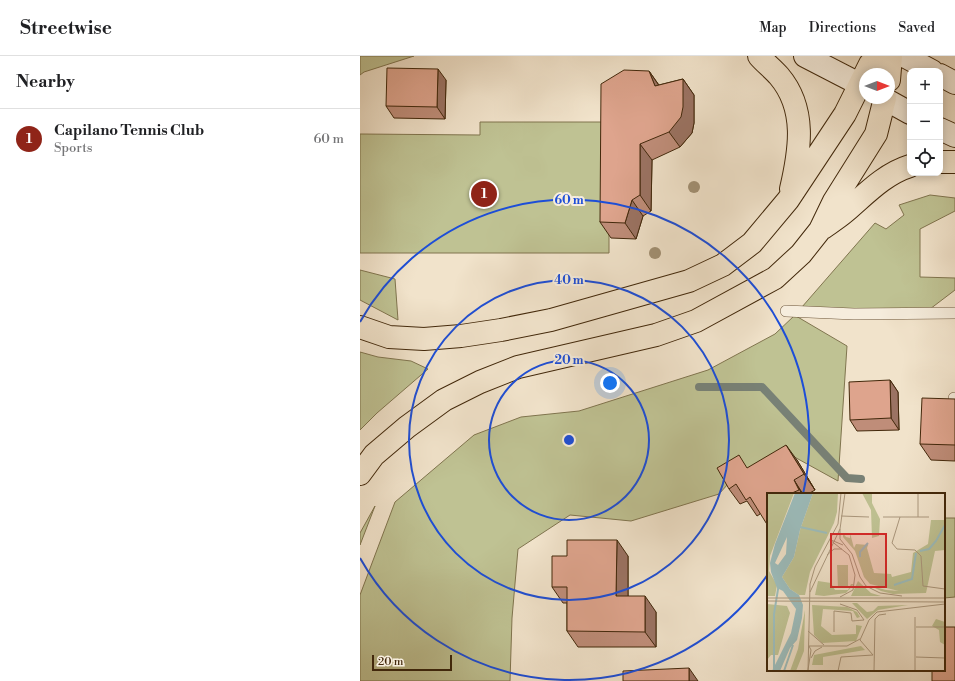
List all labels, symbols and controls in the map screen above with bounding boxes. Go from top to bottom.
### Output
text: Streetwise [20,16,112,40]
text: Map [759,19,787,37]
text: Directions [809,19,876,37]
text: Saved [898,19,935,37]
north arrow [859,68,895,104]
map controls [907,68,943,176]
button: + [907,68,943,104]
text: Nearby [16,71,75,93]
button: − [907,104,943,140]
text: Capilano Tennis Club [54,121,204,140]
text: 1 [26,131,32,147]
text: 60 m [313,131,344,147]
text: Sports [54,140,93,156]
button: locate [907,140,943,176]
pin: 1 [471,179,497,209]
text: 60 m [554,193,584,208]
text: 40 m [554,273,584,288]
text: 20 m [554,353,584,368]
your location [600,373,620,393]
centre of rings [562,433,576,447]
inset map [767,493,945,671]
scale bar [372,653,452,672]
text: 20 m [378,655,403,669]

